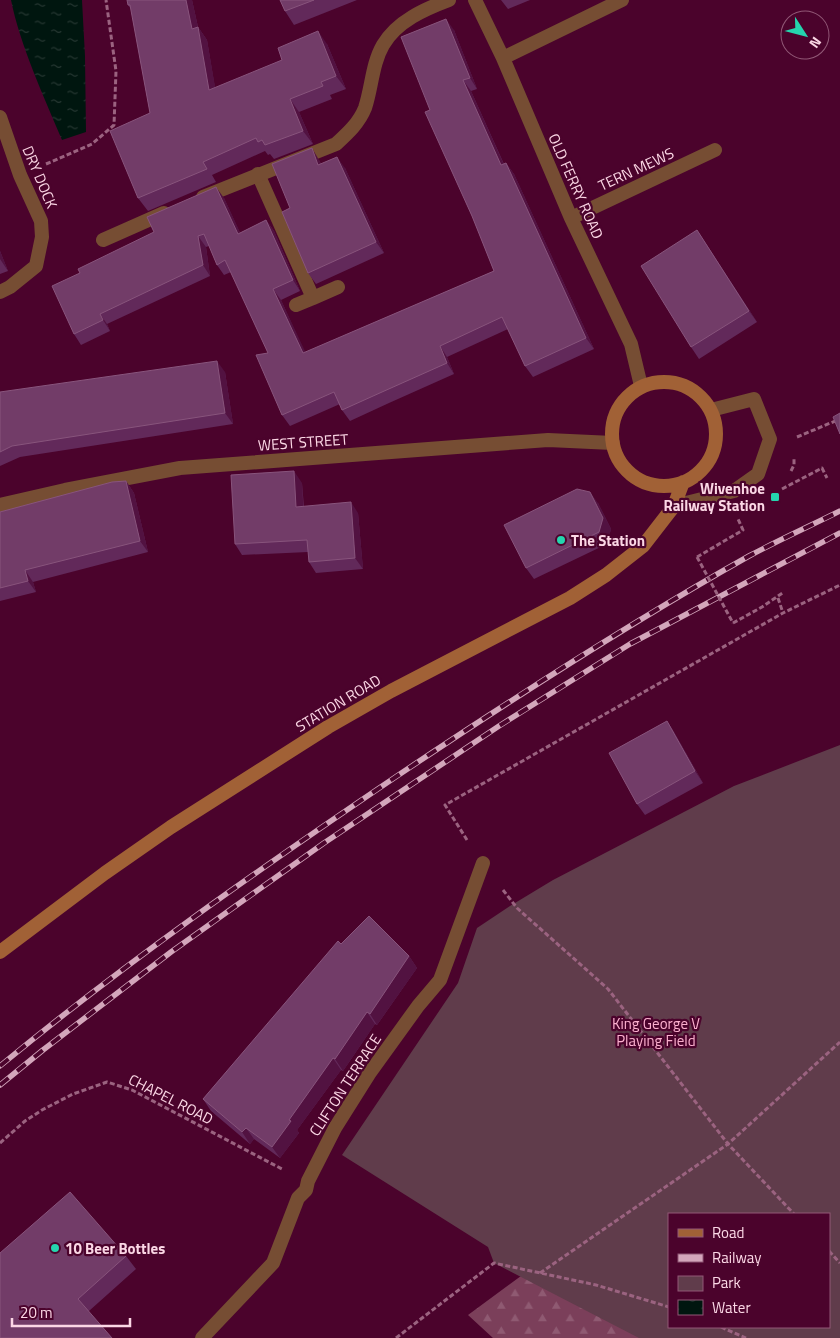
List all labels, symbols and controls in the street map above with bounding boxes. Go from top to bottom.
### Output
north arrow [780,10,830,60]
text: N [805,33,827,53]
street label: OLD FERRY ROAD [542,130,610,242]
street label: TERN MEWS [594,141,678,197]
street label: DRY DOCK [16,142,64,212]
street label: WEST STREET [257,427,349,457]
place label: Wivenhoe Railway Station [663,477,765,517]
marker: Wivenhoe Railway Station [769,491,781,503]
place label: The Station [571,529,645,552]
marker: The Station [555,534,567,546]
street label: STATION ROAD [291,668,385,738]
park label: King George V Playing Field [612,1012,700,1052]
street label: CLIFTON TERRACE [303,1029,387,1141]
street label: CHAPEL ROAD [125,1068,217,1130]
legend [668,1213,830,1328]
text: Road [712,1221,744,1244]
place label: 10 Beer Bottles [65,1237,165,1260]
marker: 10 Beer Bottles [49,1242,61,1254]
text: Railway [712,1246,762,1269]
text: Park [712,1271,741,1294]
scale bar [12,1296,130,1328]
text: Water [712,1296,751,1319]
text: 20 m [20,1301,53,1324]

